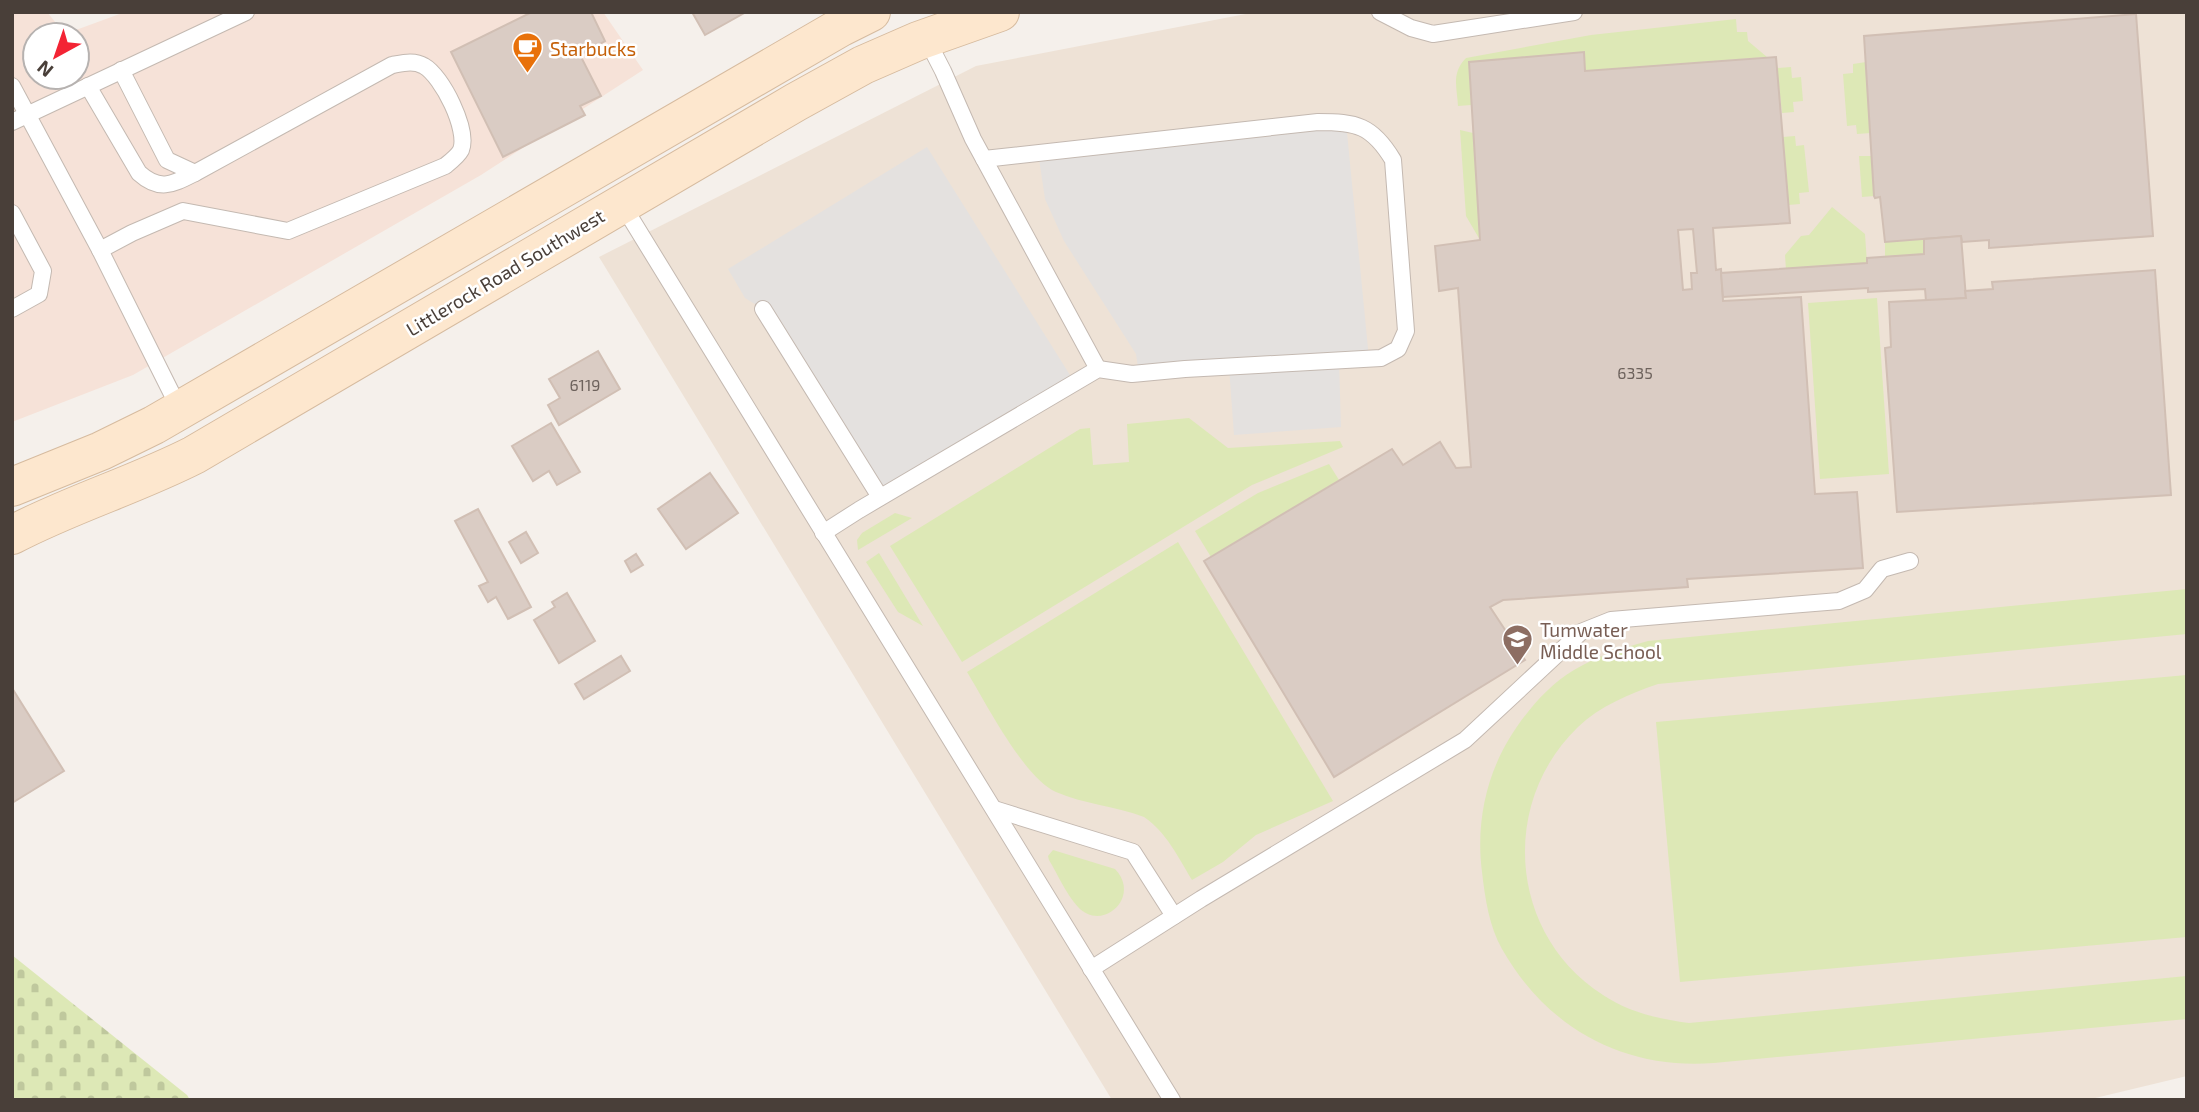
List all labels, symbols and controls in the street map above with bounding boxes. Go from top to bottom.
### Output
north arrow [21,21,91,91]
cafe icon: Starbucks [510,31,544,75]
place label: Starbucks [550,37,636,60]
text: N [32,56,57,83]
street label: Littlerock Road Southwest [402,204,608,340]
house number: 6335 [1617,363,1653,382]
house number: 6119 [569,375,601,394]
place label: Tumwater Middle School [1540,618,1662,663]
school or university icon: Tumwater Middle School [1500,623,1534,667]

